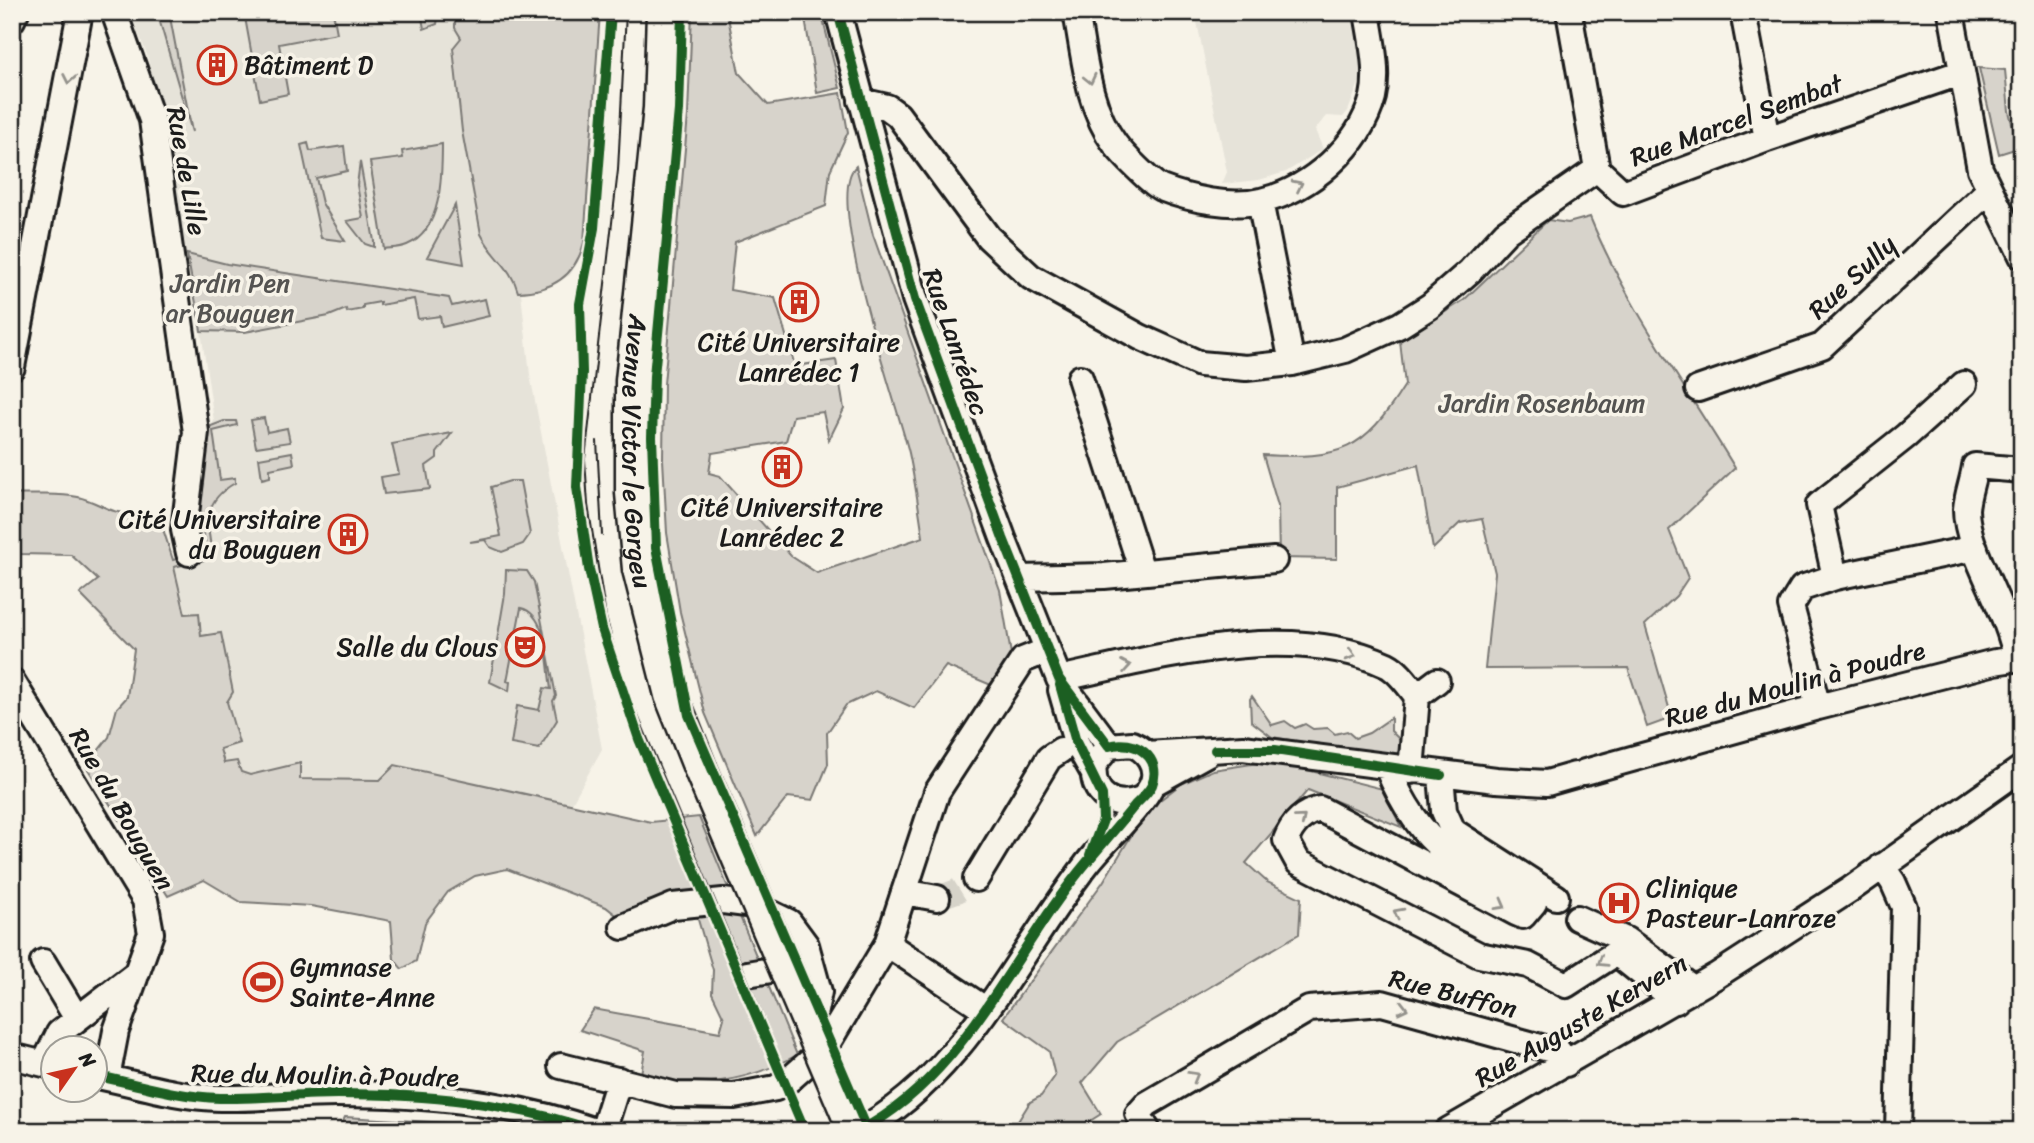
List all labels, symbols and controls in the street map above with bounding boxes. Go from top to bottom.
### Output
place label: Bâtiment D [244,42,374,88]
building icon: Bâtiment D [196,44,238,86]
street label: Rue Marcel Sembat [1623,60,1850,180]
one-way arrow [62,73,77,85]
one-way arrow [1082,73,1096,85]
street label: Rue de Lille [153,103,221,239]
one-way arrow [1291,179,1303,193]
street label: Rue Sully [1797,223,1908,331]
park label: Jardin Pen ar Bouguen [166,260,294,336]
street label: Rue Lanrédec [909,262,1003,422]
building icon: Cité Universitaire Lanrédec 1 [778,281,820,323]
street label: Avenue Victor le Gorgeu [609,311,666,594]
place label: Cité Universitaire Lanrédec 1 [698,319,900,395]
park label: Jardin Rosenbaum [1438,380,1645,426]
building icon: Cité Universitaire Lanrédec 2 [761,446,803,488]
place label: Cité Universitaire Lanrédec 2 [681,484,883,560]
place label: Cité Universitaire du Bouguen [119,496,321,572]
building icon: Cité Universitaire du Bouguen [327,513,369,555]
place label: Salle du Clous [337,624,498,670]
theatre icon: Salle du Clous [504,626,546,668]
street label: Rue du Moulin à Poudre [1660,627,1931,741]
one-way arrow [1344,646,1356,661]
one-way arrow [1120,659,1132,674]
street label: Rue du Bouguen [56,719,188,899]
one-way arrow [1293,815,1306,827]
place label: Clinique Pasteur-Lanroze [1646,865,1836,941]
hospital icon: Clinique Pasteur-Lanroze [1598,882,1640,924]
one-way arrow [1494,897,1507,910]
one-way arrow [1393,908,1405,921]
street label: Rue Auguste Kervern [1466,940,1696,1100]
place label: Gymnase Sainte-Anne [290,944,435,1020]
one-way arrow [1597,953,1610,966]
street label: Rue Buffon [1384,955,1522,1031]
sports icon: Gymnase Sainte-Anne [242,961,284,1003]
one-way arrow [1396,1000,1408,1014]
north arrow [38,1034,108,1104]
text: N [70,1044,106,1075]
street label: Rue du Moulin à Poudre [191,1050,460,1100]
one-way arrow [1187,1071,1200,1084]

